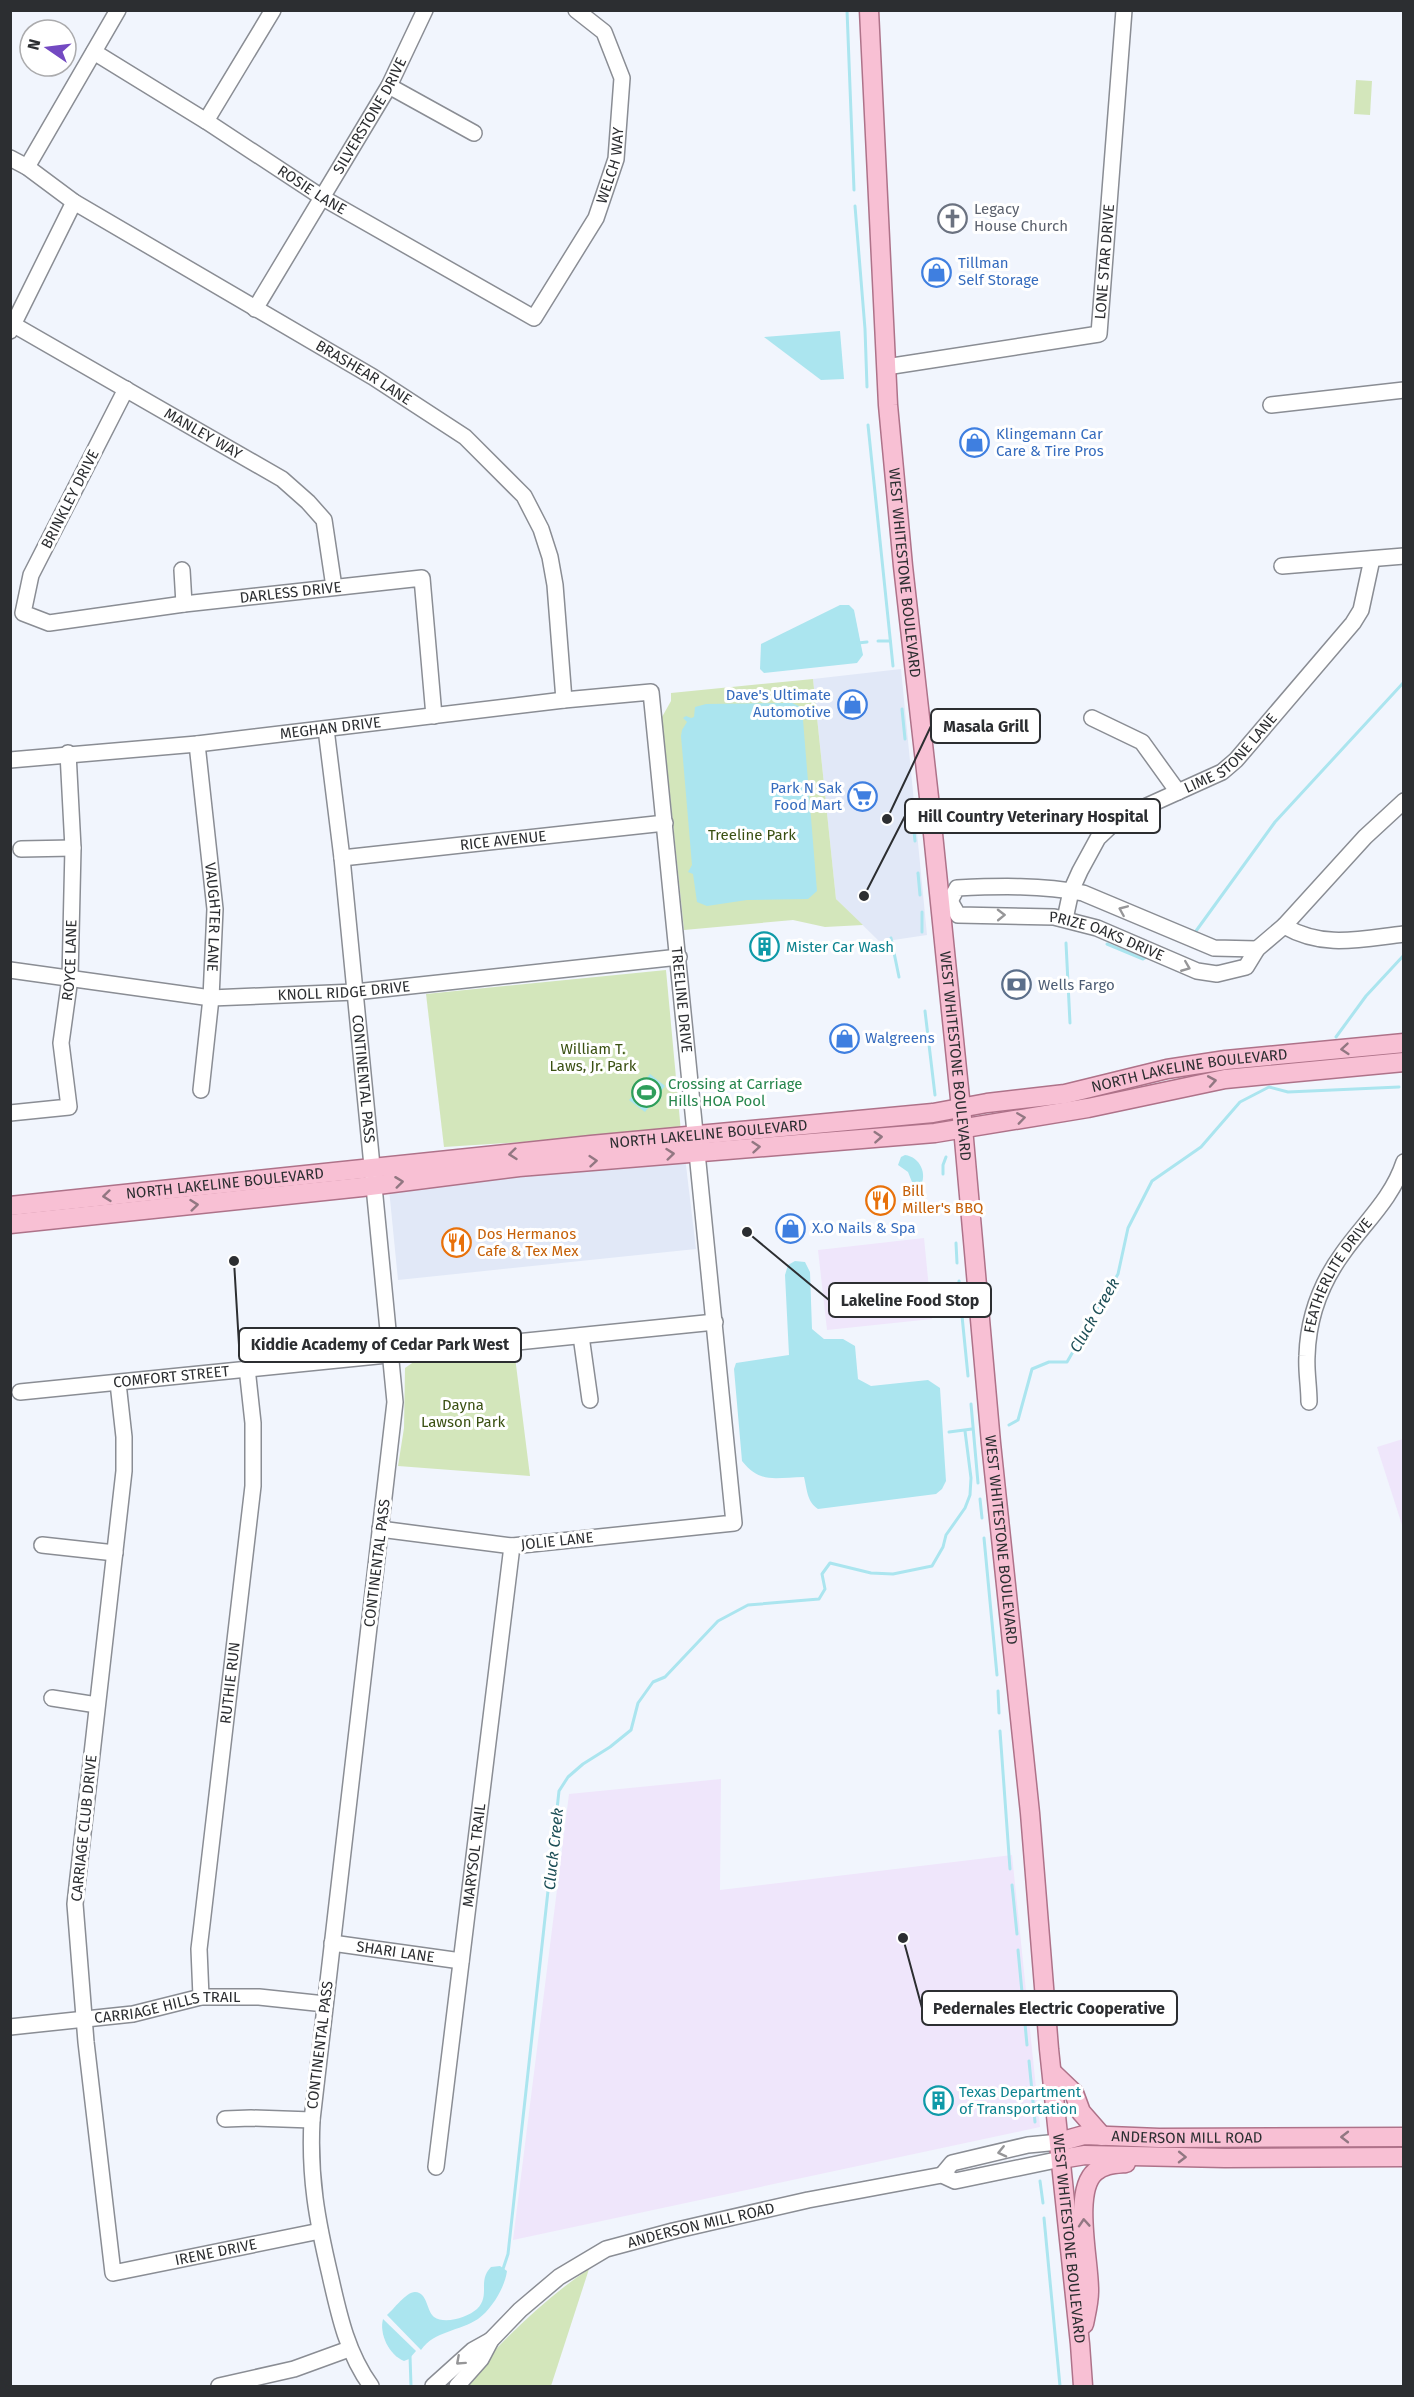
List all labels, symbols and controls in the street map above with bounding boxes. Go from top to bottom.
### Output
north arrow [18,18,78,78]
text: N [23,37,44,52]
street label: SILVERSTONE DRIVE [329,54,410,177]
street label: WELCH WAY [593,126,627,206]
street label: ROSIE LANE [274,161,350,218]
place label: Legacy House Church [974,200,1068,235]
church icon: Legacy House Church [937,202,969,234]
street label: LONE STAR DRIVE [1091,203,1118,320]
place label: Tillman Self Storage [958,254,1039,289]
shop icon: Tillman Self Storage [921,256,953,288]
street label: BRASHEAR LANE [312,336,415,409]
street label: MANLEY WAY [161,404,246,463]
place label: Klingemann Car Care & Tire Pros [996,425,1104,460]
shop icon: Klingemann Car Care & Tire Pros [959,427,991,459]
street label: BRINKLEY DRIVE [37,446,103,552]
street label: WEST WHITESTONE BOULEVARD [885,467,924,679]
street label: DARLESS DRIVE [239,578,342,607]
place label: Dave's Ultimate Automotive [726,686,831,721]
shop icon: Dave's Ultimate Automotive [836,688,868,720]
callout: Masala Grill [931,709,1040,743]
street label: LIME STONE LANE [1181,710,1281,797]
street label: MEGHAN DRIVE [279,713,382,743]
text: Masala Grill [943,717,1029,736]
place label: Park N Sak Food Mart [770,779,843,814]
supermarket icon: Park N Sak Food Mart [847,781,879,813]
callout: Hill Country Veterinary Hospital [905,799,1160,833]
text: Hill Country Veterinary Hospital [918,807,1149,826]
park label: Treeline Park [708,826,796,844]
street label: RICE AVENUE [459,827,547,854]
street label: VAUGHTER LANE [201,862,224,972]
one-way arrow [1118,905,1129,917]
street label: PRIZE OAKS DRIVE [1049,908,1167,965]
one-way arrow [996,909,1005,921]
street label: ROYCE LANE [58,919,80,1002]
building icon: Mister Car Wash [749,931,781,963]
place label: Mister Car Wash [786,938,894,956]
street label: TREELINE DRIVE [667,946,696,1054]
street label: WEST WHITESTONE BOULEVARD [936,950,975,1162]
one-way arrow [1180,960,1191,972]
bank icon: Wells Fargo [1001,969,1033,1001]
place label: Wells Fargo [1038,976,1115,994]
street label: KNOLL RIDGE DRIVE [277,977,411,1004]
street label: CONTINENTAL PASS [348,1014,379,1144]
shop icon: Walgreens [828,1022,860,1054]
place label: Walgreens [865,1029,935,1047]
park label: William T. Laws, Jr. Park [549,1040,637,1075]
one-way arrow [1341,1042,1350,1055]
street label: NORTH LAKELINE BOULEVARD [1089,1045,1288,1096]
place label: Crossing at Carriage Hills HOA Pool [668,1075,802,1110]
one-way arrow [1207,1075,1217,1088]
sports icon: Crossing at Carriage Hills HOA Pool [631,1077,663,1109]
one-way arrow [1016,1113,1025,1125]
street label: NORTH LAKELINE BOULEVARD [608,1116,808,1152]
one-way arrow [873,1131,882,1144]
one-way arrow [751,1141,760,1154]
one-way arrow [508,1147,517,1160]
one-way arrow [665,1148,674,1161]
one-way arrow [589,1155,598,1168]
street label: NORTH LAKELINE BOULEVARD [125,1164,325,1203]
one-way arrow [395,1176,404,1189]
place label: Bill Miller's BBQ [902,1182,983,1217]
restaurant icon: Bill Miller's BBQ [865,1184,897,1216]
one-way arrow [103,1189,112,1202]
one-way arrow [189,1199,199,1212]
shop icon: X.O Nails & Spa [775,1212,807,1244]
street label: FEATHERLITE DRIVE [1300,1214,1376,1335]
place label: X.O Nails & Spa [812,1219,916,1237]
place label: Dos Hermanos Cafe & Tex Mex [477,1225,579,1260]
restaurant icon: Dos Hermanos Cafe & Tex Mex [440,1227,472,1259]
water label: Cluck Creek [1066,1275,1123,1356]
callout: Lakeline Food Stop [829,1283,991,1317]
text: Lakeline Food Stop [841,1291,979,1310]
callout: Kiddie Academy of Cedar Park West [239,1328,521,1362]
text: Kiddie Academy of Cedar Park West [251,1335,510,1354]
street label: COMFORT STREET [112,1362,230,1392]
park label: Dayna Lawson Park [421,1396,505,1431]
street label: WEST WHITESTONE BOULEVARD [981,1434,1021,1646]
street label: CONTINENTAL PASS [360,1498,394,1628]
street label: JOLIE LANE [520,1528,594,1554]
street label: RUTHIE RUN [216,1641,244,1725]
street label: CARRIAGE CLUB DRIVE [67,1754,101,1902]
street label: MARYSOL TRAIL [459,1802,489,1908]
water label: Cluck Creek [540,1807,567,1891]
street label: SHARI LANE [355,1937,436,1966]
street label: CONTINENTAL PASS [303,1980,337,2110]
street label: CARRIAGE HILLS TRAIL [93,1988,241,2027]
callout: Pedernales Electric Cooperative [922,1991,1177,2025]
text: Pedernales Electric Cooperative [933,1999,1165,2018]
place label: Texas Department of Transportation [959,2083,1082,2118]
building icon: Texas Department of Transportation [922,2085,954,2117]
street label: ANDERSON MILL ROAD [1111,2127,1262,2147]
one-way arrow [1341,2131,1350,2143]
street label: WEST WHITESTONE BOULEVARD [1049,2133,1089,2344]
one-way arrow [997,2145,1007,2158]
one-way arrow [1177,2151,1186,2163]
street label: ANDERSON MILL ROAD [625,2199,776,2252]
one-way arrow [1077,2219,1090,2228]
street label: IRENE DRIVE [173,2235,258,2269]
one-way arrow [456,2354,467,2365]

